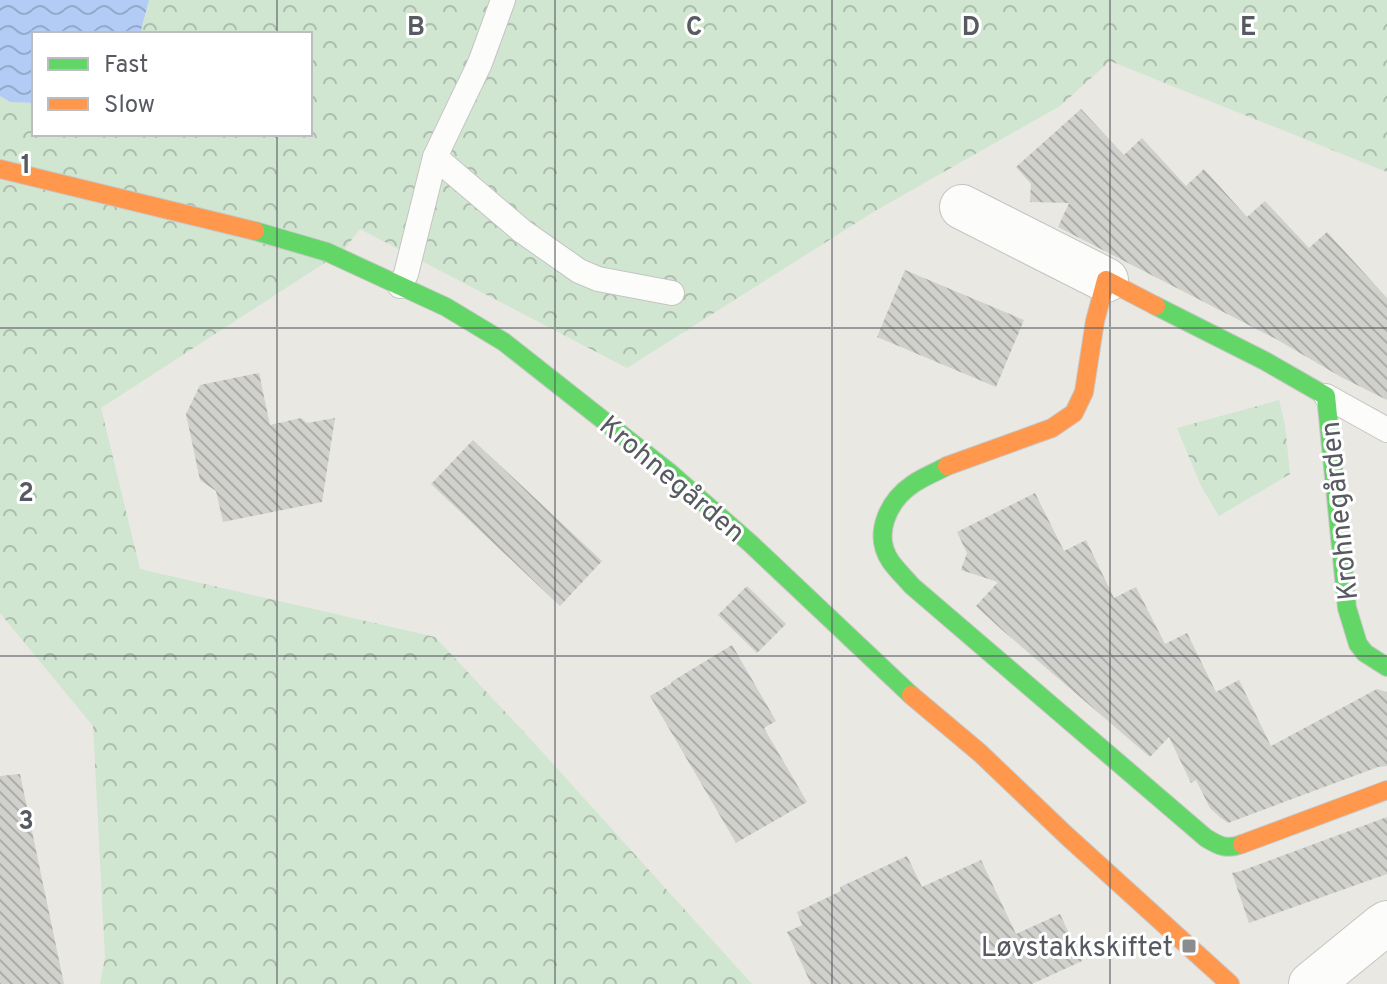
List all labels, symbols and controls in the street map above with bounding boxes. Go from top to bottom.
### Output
text: B [407,12,425,45]
text: C [686,12,702,45]
text: D [962,12,980,45]
text: E [1240,12,1256,45]
legend [32,32,312,136]
text: Fast [104,51,148,81]
text: Slow [104,91,155,121]
text: 1 [21,150,31,183]
street label: Krohnegården [591,409,751,552]
street label: Krohnegården [1314,419,1368,602]
text: 2 [18,478,34,511]
text: 3 [18,806,34,839]
place label: Løvstakkskiftet [981,931,1173,967]
marker: Løvstakkskiftet [1180,937,1198,955]

